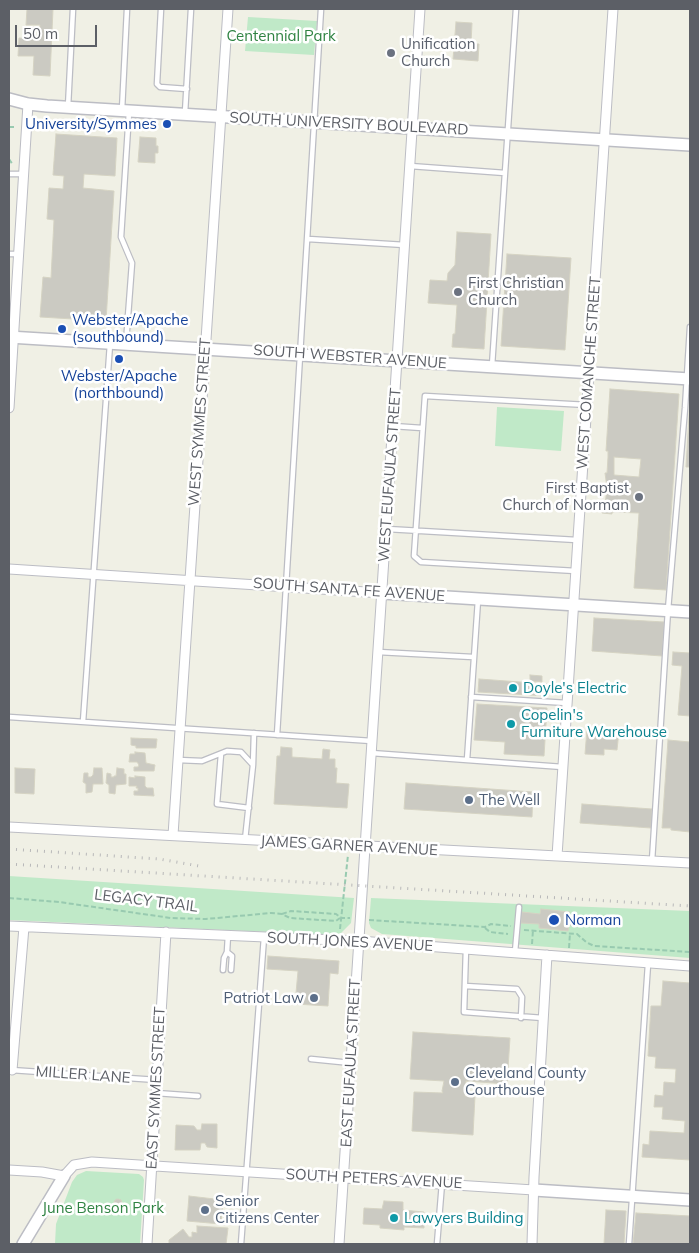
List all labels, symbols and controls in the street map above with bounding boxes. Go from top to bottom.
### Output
scale bar [18,15,100,47]
text: 50 m [23,24,58,43]
park label: Centennial Park [226,27,336,45]
place label: Unification Church [401,35,475,70]
marker: Unification Church [385,47,397,59]
street label: SOUTH UNIVERSITY BOULEVARD [229,109,469,139]
place label: University/Symmes [25,115,157,133]
marker: University/Symmes [161,118,173,130]
place label: First Christian Church [468,274,564,309]
street label: WEST COMANCHE STREET [573,276,605,470]
marker: First Christian Church [452,286,464,298]
place label: Webster/Apache (southbound) [72,311,188,346]
marker: Webster/Apache (southbound) [56,323,68,335]
street label: WEST SYMMES STREET [185,337,215,507]
street label: SOUTH WEBSTER AVENUE [253,341,447,373]
marker: Webster/Apache (northbound) [113,353,125,365]
place label: Webster/Apache (northbound) [61,367,177,402]
street label: WEST EUFAULA STREET [375,387,405,563]
place label: First Baptist Church of Norman [502,479,629,514]
marker: First Baptist Church of Norman [633,491,645,503]
street label: SOUTH SANTA FE AVENUE [252,574,446,606]
place label: Doyle's Electric [523,679,627,697]
marker: Doyle's Electric [507,682,519,694]
place label: Copelin's Furniture Warehouse [521,706,667,741]
marker: Copelin's Furniture Warehouse [505,718,517,730]
place label: The Well [479,791,540,809]
marker: The Well [463,794,475,806]
street label: JAMES GARNER AVENUE [260,832,438,860]
street label: LEGACY TRAIL [93,886,199,916]
place label: Norman [565,911,621,929]
marker: Norman [547,913,561,927]
street label: SOUTH JONES AVENUE [266,929,434,955]
street label: EAST EUFAULA STREET [338,978,364,1148]
place label: Patriot Law [224,989,304,1007]
marker: Patriot Law [308,992,320,1004]
street label: EAST SYMMES STREET [143,1006,169,1170]
street label: MILLER LANE [35,1063,131,1087]
place label: Cleveland County Courthouse [465,1064,586,1099]
marker: Cleveland County Courthouse [449,1076,461,1088]
street label: SOUTH PETERS AVENUE [285,1165,463,1193]
place label: Senior Citizens Center [215,1192,319,1227]
park label: June Benson Park [42,1199,164,1217]
marker: Senior Citizens Center [199,1204,211,1216]
place label: Lawyers Building [404,1209,523,1227]
marker: Lawyers Building [388,1212,400,1224]

